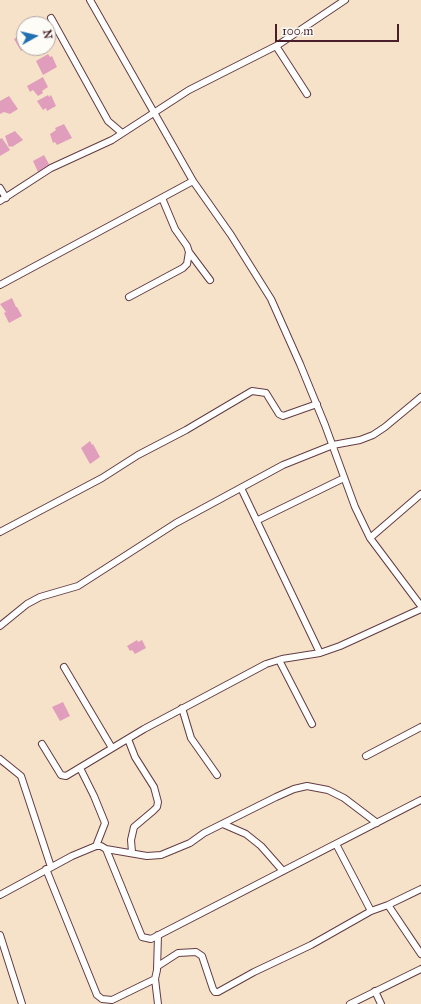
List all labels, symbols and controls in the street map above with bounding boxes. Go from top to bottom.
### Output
north arrow [16,16,56,56]
scale bar [277,16,401,42]
text: 100 m [282,24,313,38]
text: N [40,29,54,40]

